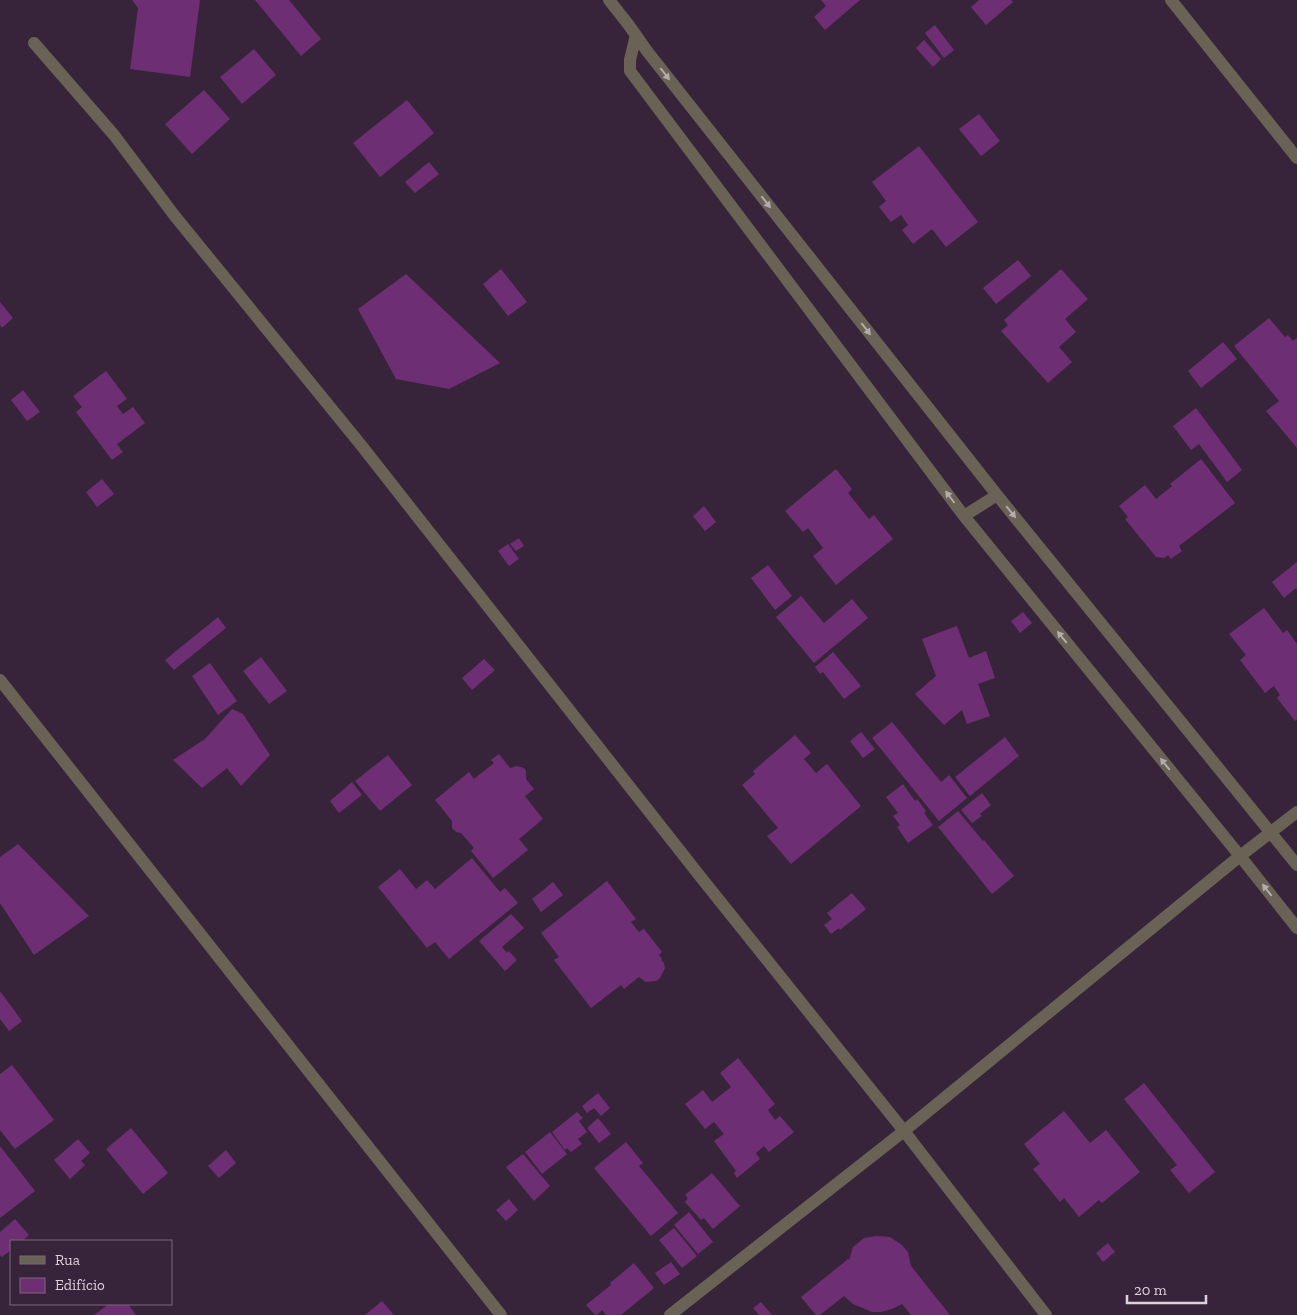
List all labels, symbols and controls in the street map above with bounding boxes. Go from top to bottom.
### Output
one-way arrow [659,67,670,80]
one-way arrow [760,195,771,208]
one-way arrow [861,322,872,335]
one-way arrow [945,490,955,504]
one-way arrow [1005,505,1016,518]
one-way arrow [1057,631,1068,644]
one-way arrow [1159,757,1170,770]
one-way arrow [1261,884,1272,897]
legend [10,1240,172,1305]
text: Rua [55,1251,80,1269]
scale bar [1127,1272,1206,1304]
text: Edifício [55,1276,105,1294]
text: 20 m [1134,1281,1167,1299]

